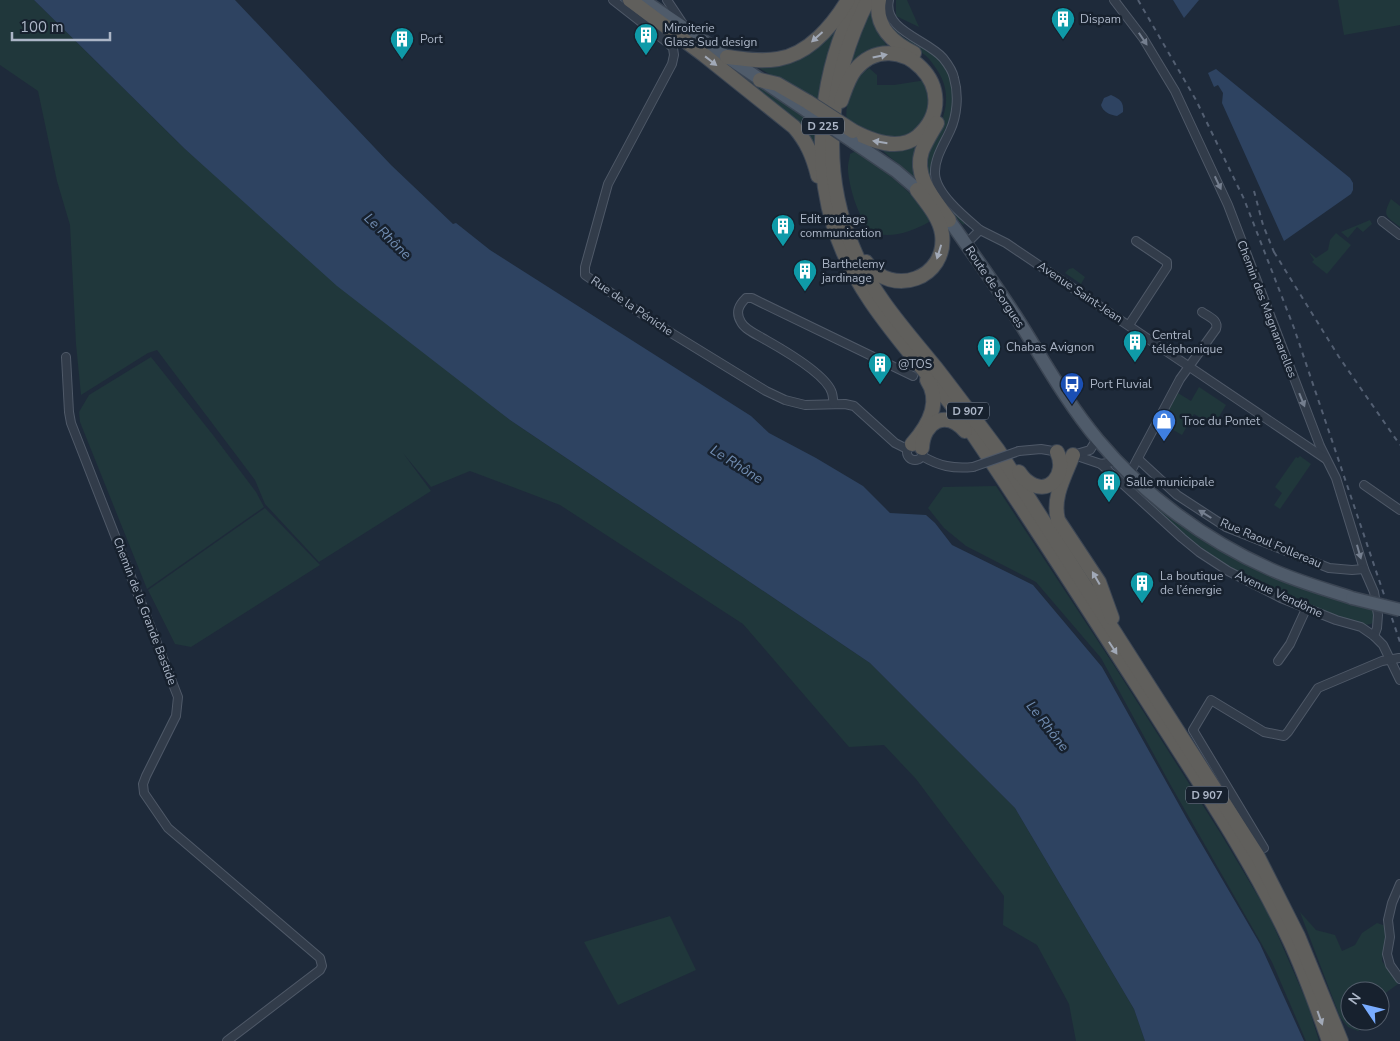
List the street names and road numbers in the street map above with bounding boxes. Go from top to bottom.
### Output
road number: D 225 [802,118,844,134]
street label: Chemin des Magnanarelles [1233,238,1301,380]
street label: Route de Sorgues [962,243,1028,331]
street label: Avenue Saint-Jean [1034,258,1126,326]
street label: Rue de la Péniche [588,273,676,339]
road number: D 907 [947,402,989,420]
street label: Rue Raoul Follereau [1218,514,1324,572]
street label: Chemin de la Grande Bastide [109,535,181,687]
street label: Avenue Vendôme [1233,567,1325,621]
road number: D 907 [1186,786,1228,804]

